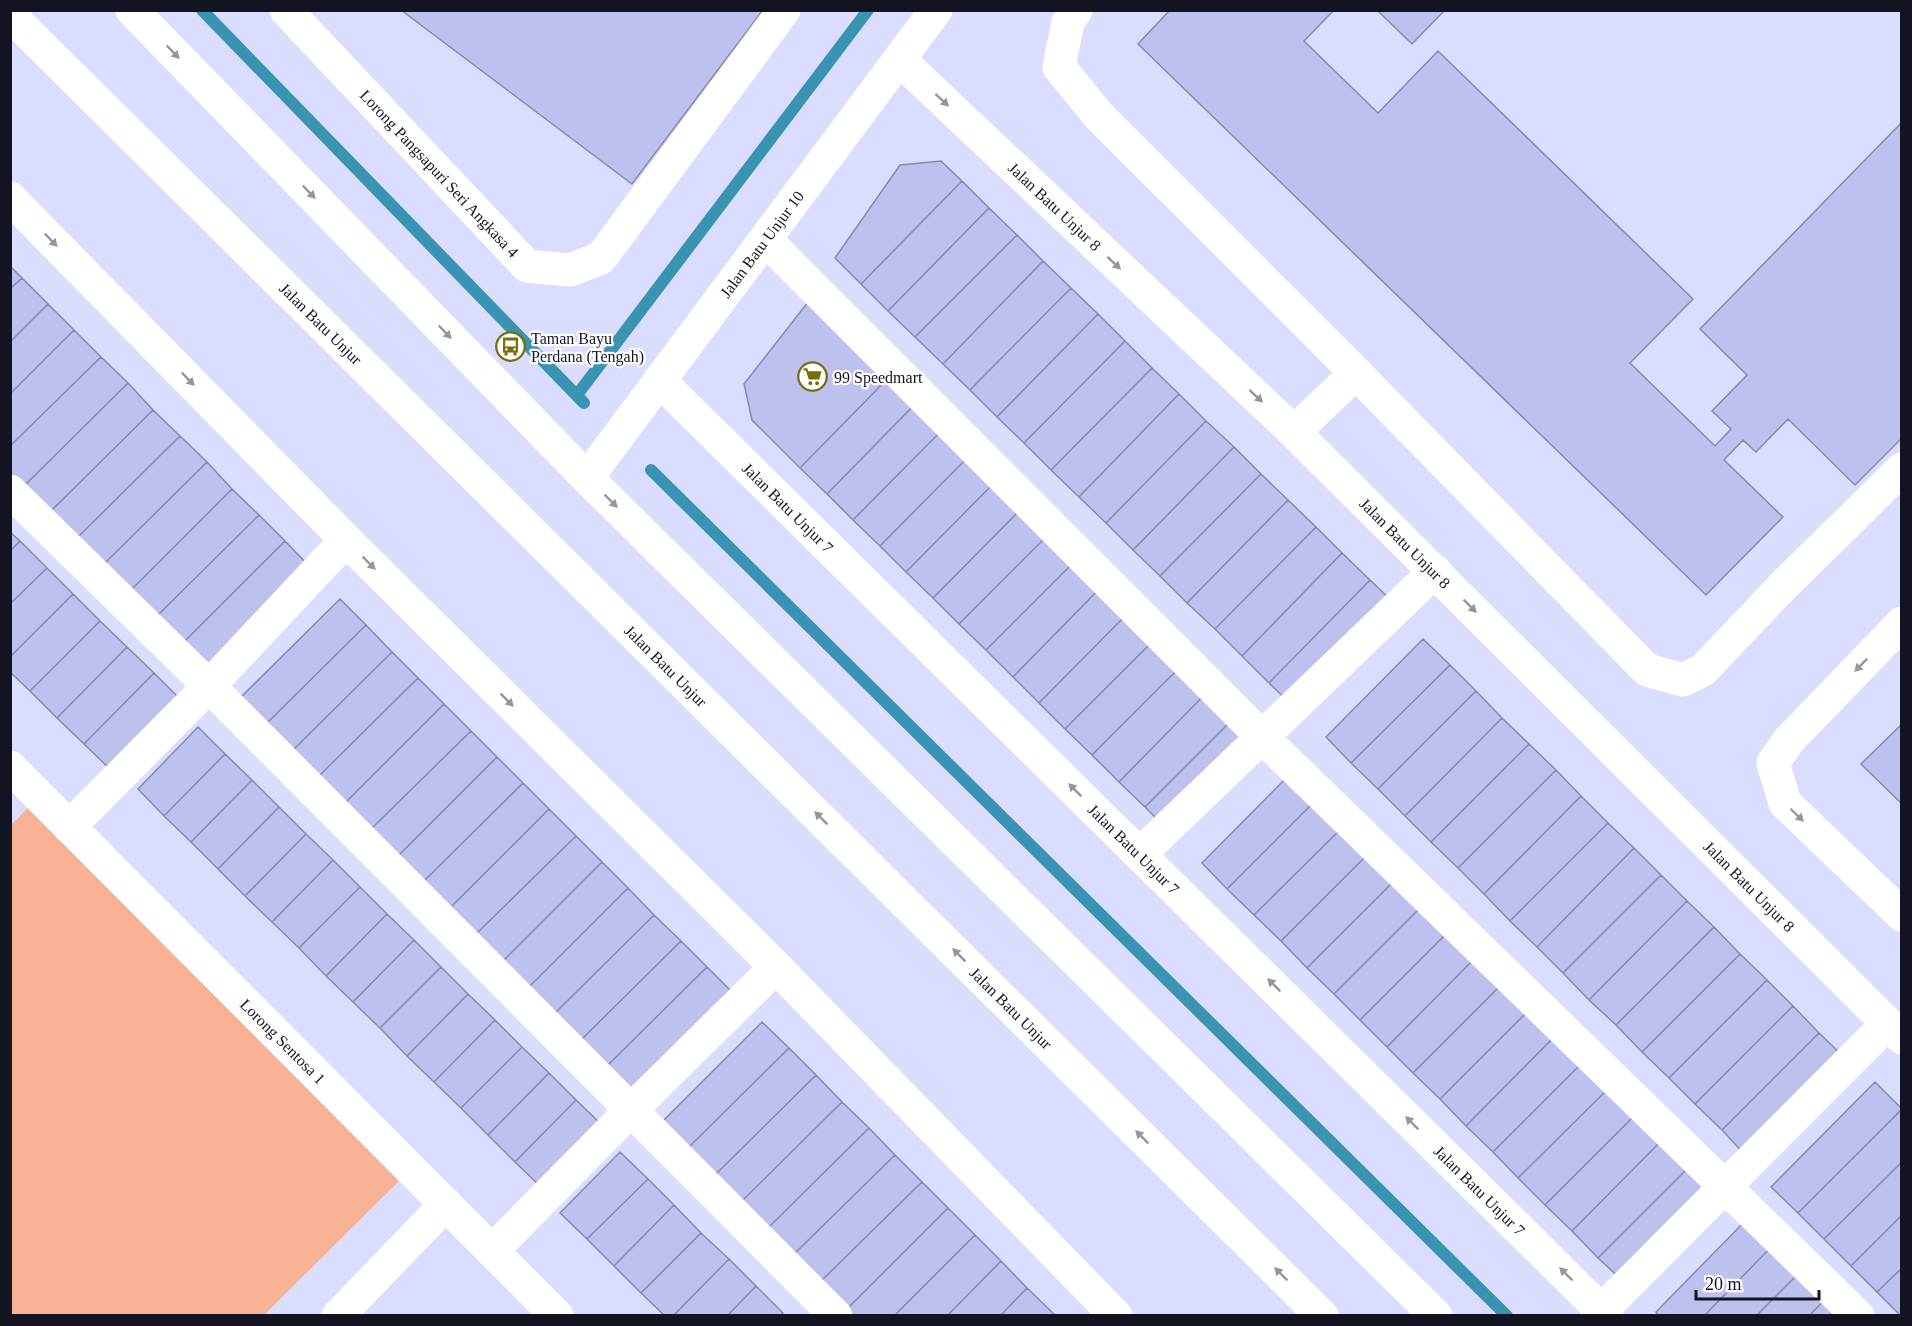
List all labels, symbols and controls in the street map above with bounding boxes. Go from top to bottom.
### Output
one-way arrow [166,45,180,60]
street label: Lorong Pangsapuri Seri Angkasa 4 [356,86,522,261]
one-way arrow [934,93,949,106]
street label: Jalan Batu Unjur 8 [1005,159,1104,254]
one-way arrow [302,185,316,200]
street label: Jalan Batu Unjur 10 [717,188,807,301]
one-way arrow [44,232,58,246]
one-way arrow [1107,255,1121,269]
street label: Jalan Batu Unjur [276,280,366,368]
one-way arrow [438,324,452,339]
place label: Taman Bayu Perdana (Tengah) [531,330,644,366]
bus stop icon: Taman Bayu Perdana (Tengah) [494,331,526,363]
supermarket icon: 99 Speedmart [797,361,829,393]
place label: 99 Speedmart [834,369,923,387]
one-way arrow [181,372,195,387]
one-way arrow [1249,389,1263,403]
street label: Jalan Batu Unjur 7 [739,459,837,556]
one-way arrow [603,494,617,508]
street label: Jalan Batu Unjur 8 [1356,495,1454,592]
one-way arrow [361,556,376,570]
one-way arrow [1463,599,1477,613]
street label: Jalan Batu Unjur [621,622,711,711]
one-way arrow [1855,657,1868,672]
one-way arrow [500,693,514,707]
one-way arrow [1068,783,1082,797]
street label: Jalan Batu Unjur 7 [1085,801,1182,898]
one-way arrow [1789,807,1803,821]
one-way arrow [814,812,828,826]
street label: Jalan Batu Unjur 8 [1700,838,1798,935]
one-way arrow [953,949,967,963]
street label: Jalan Batu Unjur [966,964,1056,1053]
one-way arrow [1267,979,1281,993]
street label: Lorong Sentosa 1 [237,996,329,1087]
one-way arrow [1406,1116,1420,1130]
one-way arrow [1135,1130,1150,1144]
street label: Jalan Batu Unjur 7 [1431,1142,1528,1239]
scale bar [1696,1263,1819,1301]
one-way arrow [1274,1268,1288,1282]
one-way arrow [1559,1268,1573,1282]
text: 20 m [1705,1274,1742,1294]

